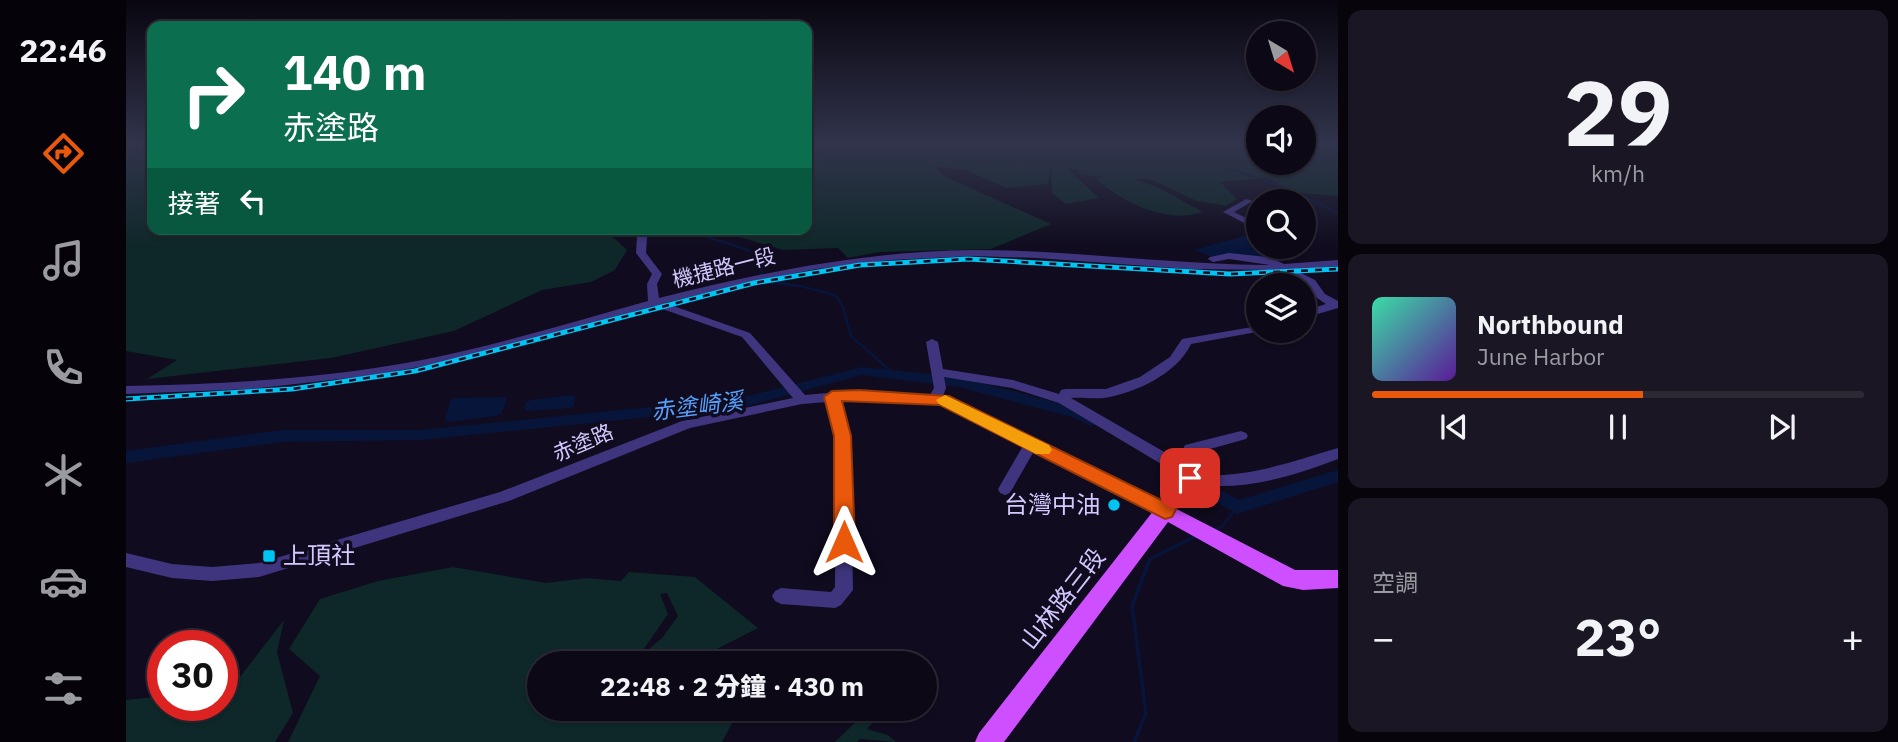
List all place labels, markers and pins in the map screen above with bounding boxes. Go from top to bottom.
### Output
pin [1160,448,1220,508]
place label: 台灣中油 [1004,488,1100,520]
marker: 台灣中油 [1106,497,1122,513]
place label: 上頂社 [283,539,355,571]
marker: 上頂社 [261,548,277,564]

